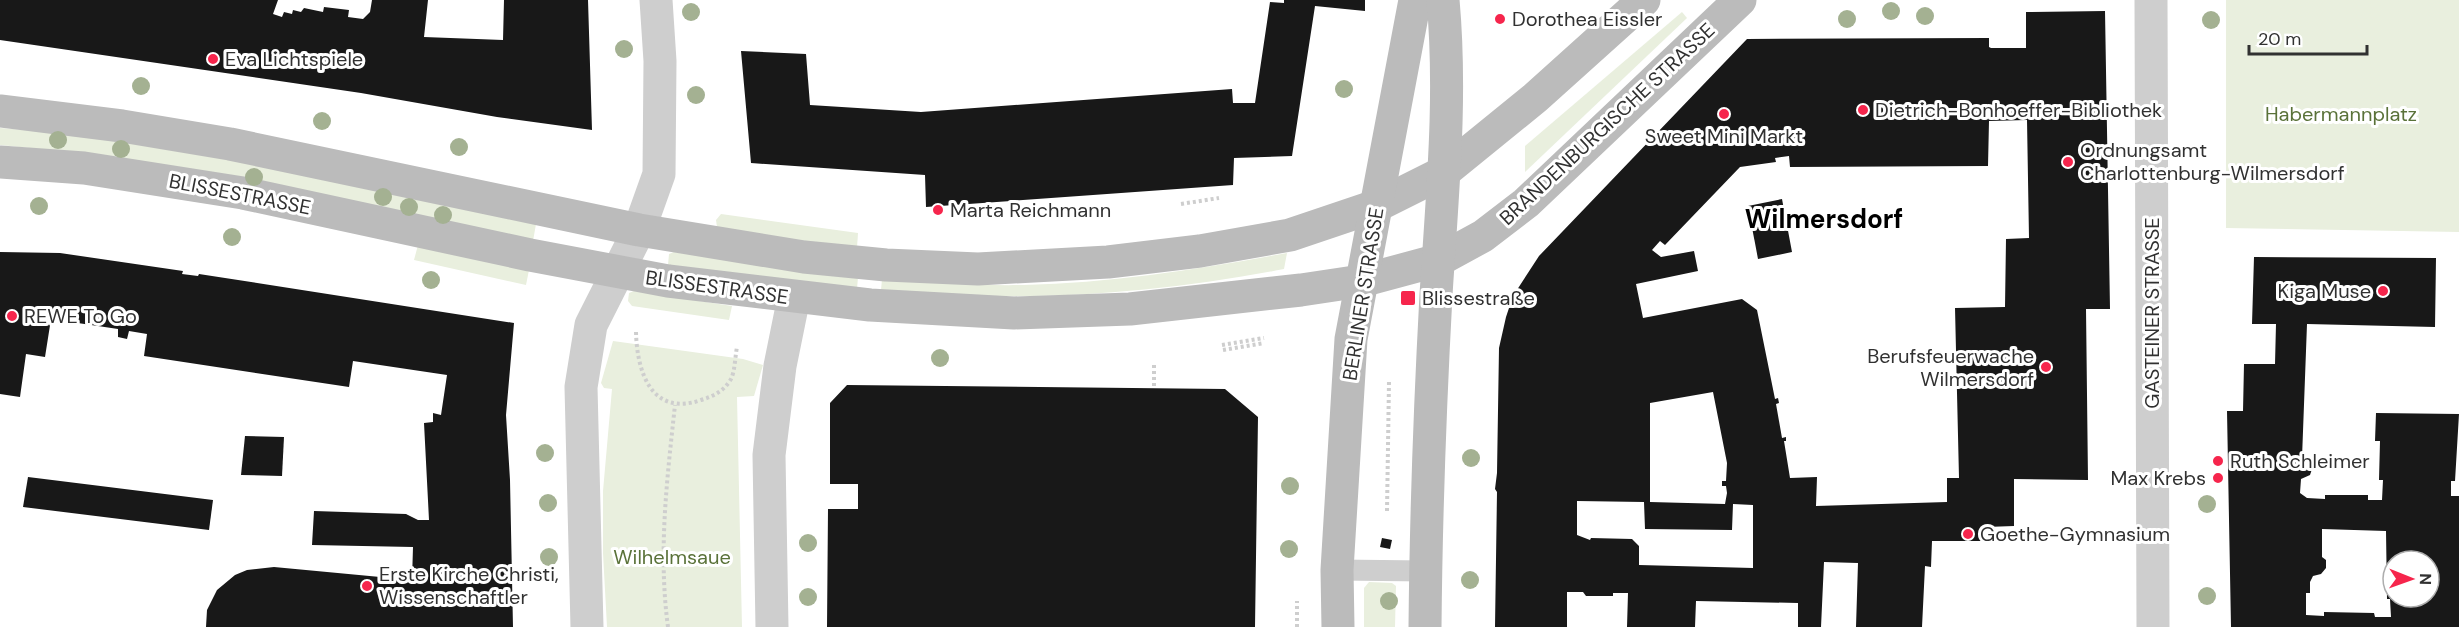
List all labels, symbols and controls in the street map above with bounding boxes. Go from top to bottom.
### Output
place label: Dorothea Eissler [1512,6,1662,32]
marker: Dorothea Eissler [1493,12,1507,26]
street label: BRANDENBURGISCHE STRASSE [1494,17,1720,231]
scale bar [2249,18,2368,56]
text: 20 m [2258,27,2301,51]
place label: Eva Lichtspiele [225,46,363,72]
marker: Eva Lichtspiele [206,52,220,66]
place label: Dietrich-Bonhoeffer-Bibliothek [1875,97,2162,123]
park label: Habermannplatz [2265,101,2417,127]
marker: Dietrich-Bonhoeffer-Bibliothek [1856,103,1870,117]
marker: Sweet Mini Markt [1717,107,1731,121]
place label: Sweet Mini Markt [1645,123,1803,149]
place label: Ordnungsamt Charlottenburg-Wilmersdorf [2080,137,2345,186]
marker: Ordnungsamt Charlottenburg-Wilmersdorf [2061,155,2075,169]
street label: BLISSESTRASSE [167,168,313,220]
place label: Marta Reichmann [950,197,1111,223]
district label: Wilmersdorf [1745,202,1903,236]
marker: Marta Reichmann [931,203,945,217]
street label: BERLINER STRASSE [1336,206,1390,382]
street label: GASTEINER STRASSE [2139,217,2165,409]
street label: BLISSESTRASSE [644,264,790,310]
place label: Kiga Muse [2277,278,2371,304]
marker: Kiga Muse [2376,284,2390,298]
place label: Blissestraße [1422,285,1535,311]
marker: Blissestraße [1399,289,1417,307]
place label: REWE To Go [24,303,137,329]
marker: REWE To Go [5,309,19,323]
place label: Berufsfeuerwache Wilmersdorf [1867,343,2034,392]
marker: Berufsfeuerwache Wilmersdorf [2039,360,2053,374]
place label: Ruth Schleimer [2230,448,2370,474]
marker: Ruth Schleimer [2211,454,2225,468]
place label: Max Krebs [2110,465,2206,491]
marker: Max Krebs [2211,471,2225,485]
place label: Goethe-Gymnasium [1980,521,2170,547]
marker: Goethe-Gymnasium [1961,527,1975,541]
park label: Wilhelmsaue [613,544,731,570]
north arrow [2381,549,2441,609]
place label: Erste Kirche Christi, Wissenschaftler [379,561,559,610]
text: N [2415,573,2436,585]
marker: Erste Kirche Christi, Wissenschaftler [360,579,374,593]

